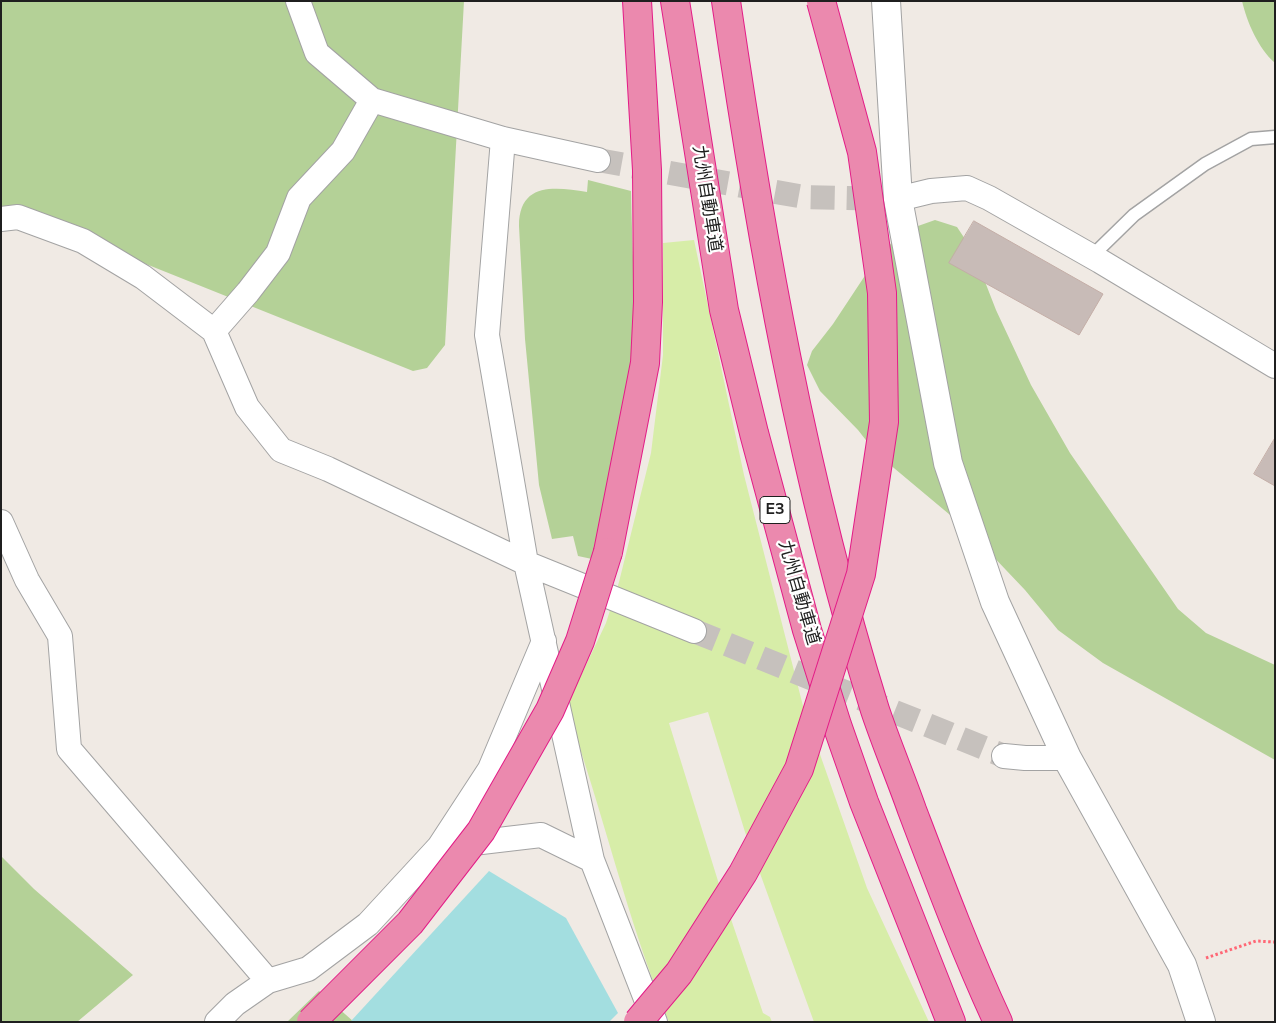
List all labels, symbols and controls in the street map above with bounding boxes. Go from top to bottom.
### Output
street label: 九州自動車道 [687,144,725,254]
road number: E3 [760,496,790,524]
street label: 九州自動車道 [773,538,823,648]

